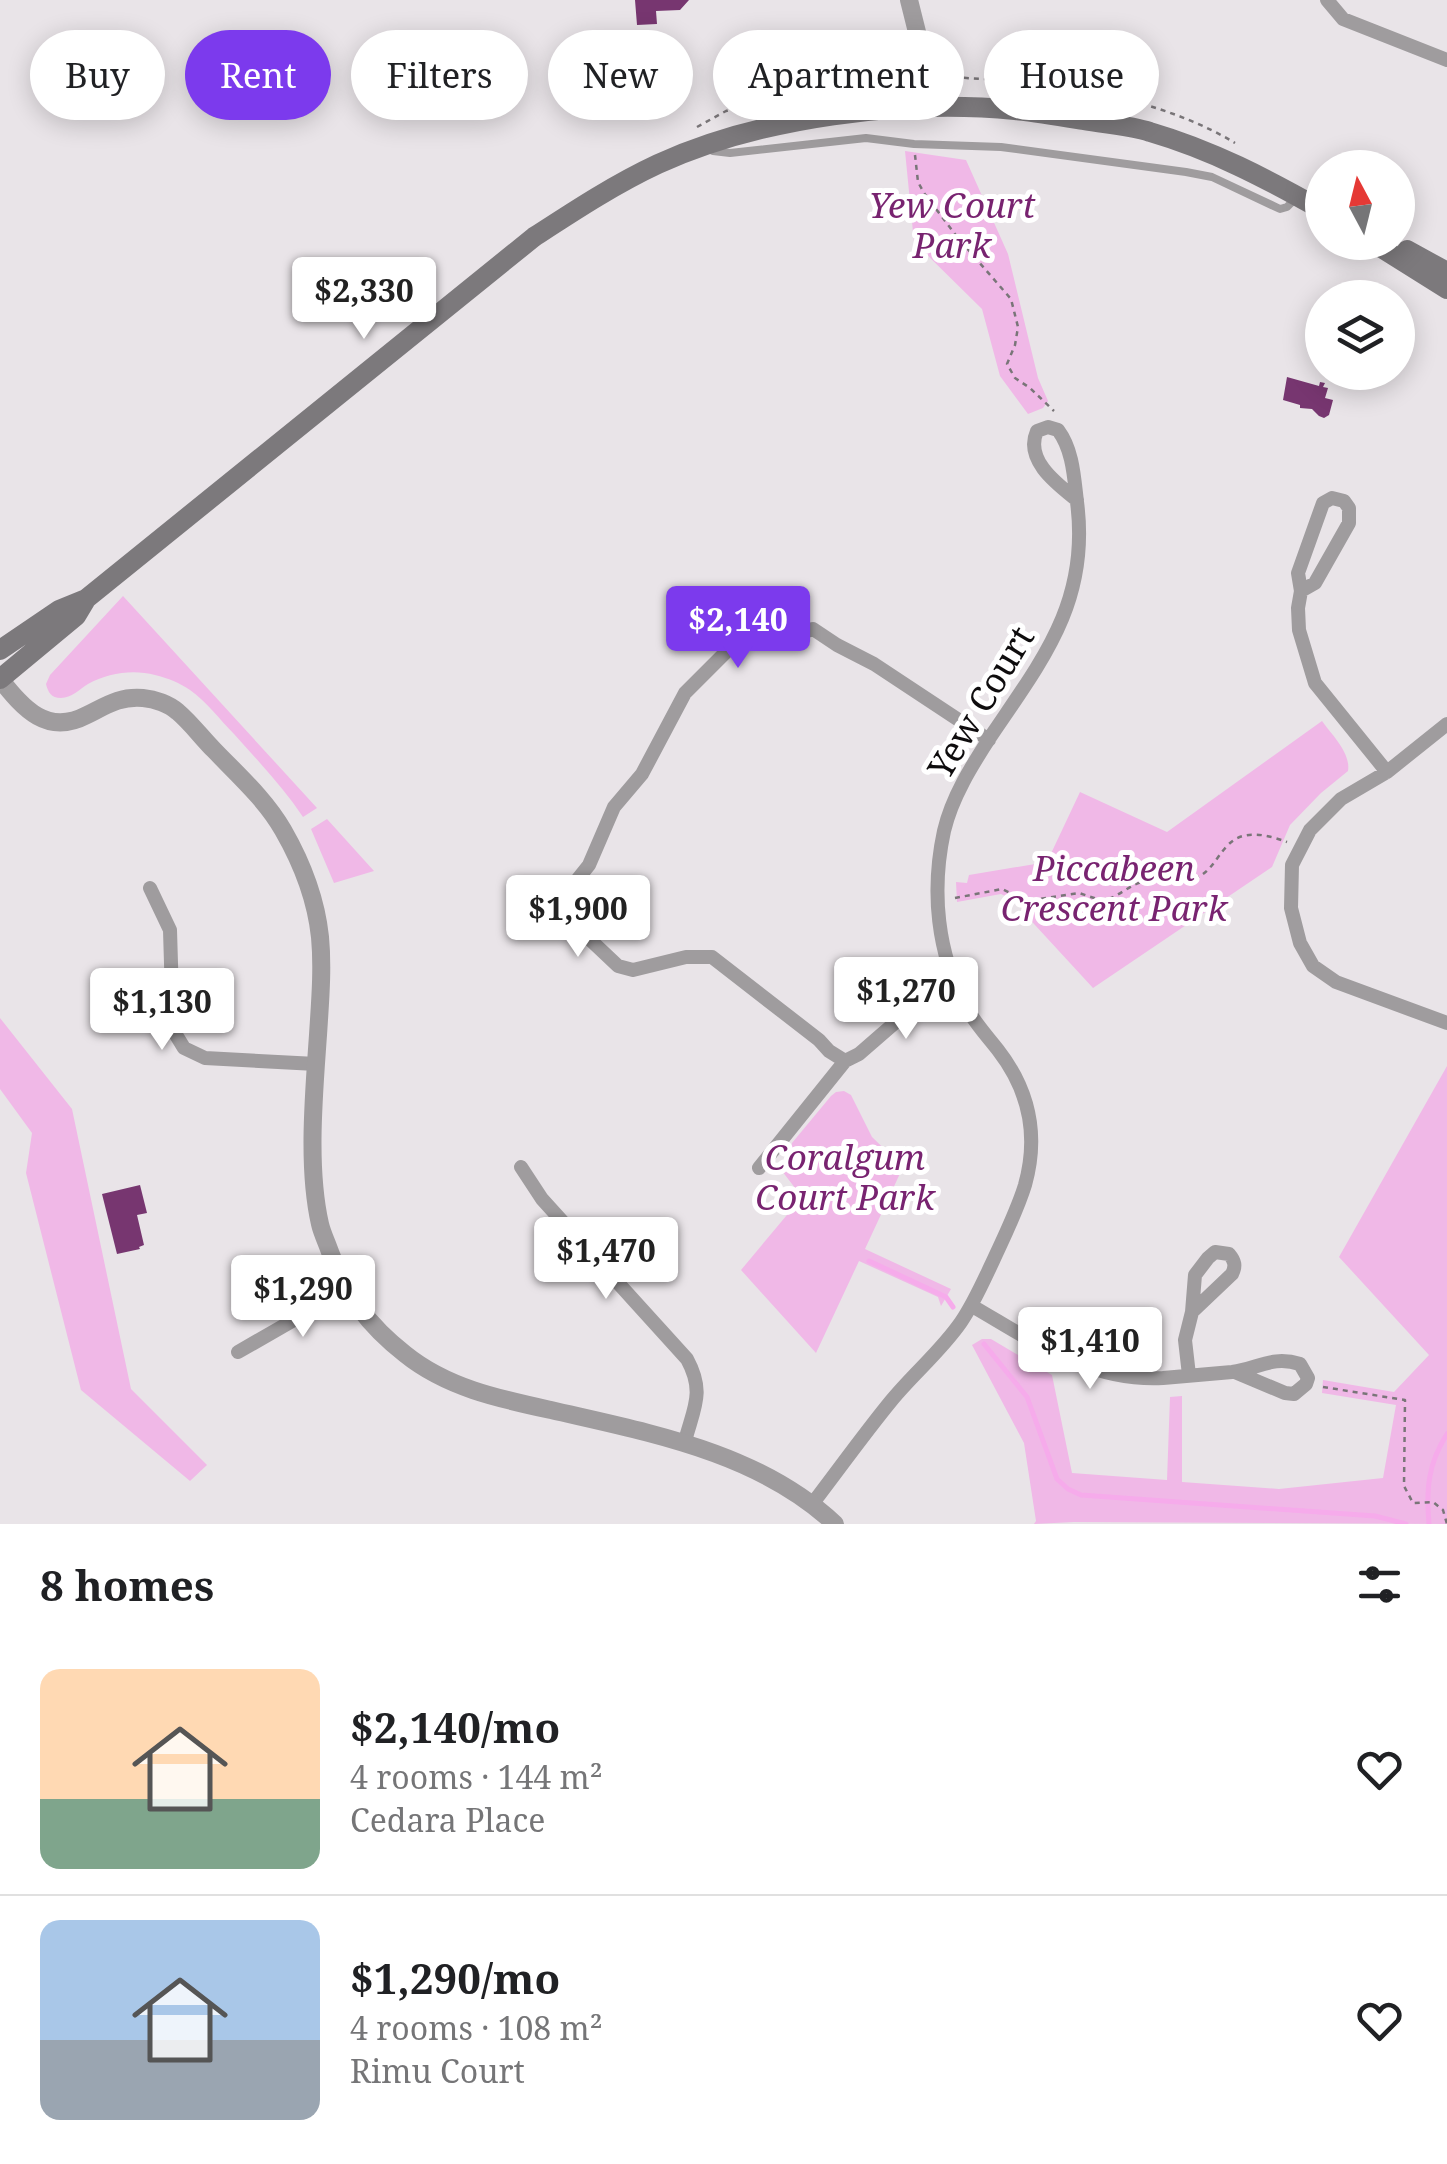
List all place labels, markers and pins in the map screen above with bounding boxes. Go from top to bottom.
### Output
pin: $2,330 [283,257,445,342]
pin: $2,140 [657,586,819,671]
pin: $1,900 [497,875,659,960]
pin: $1,270 [825,957,987,1042]
pin: $1,130 [81,968,243,1053]
pin: $1,470 [525,1217,687,1302]
pin: $1,290 [222,1255,384,1340]
pin: $1,410 [1009,1307,1171,1392]

